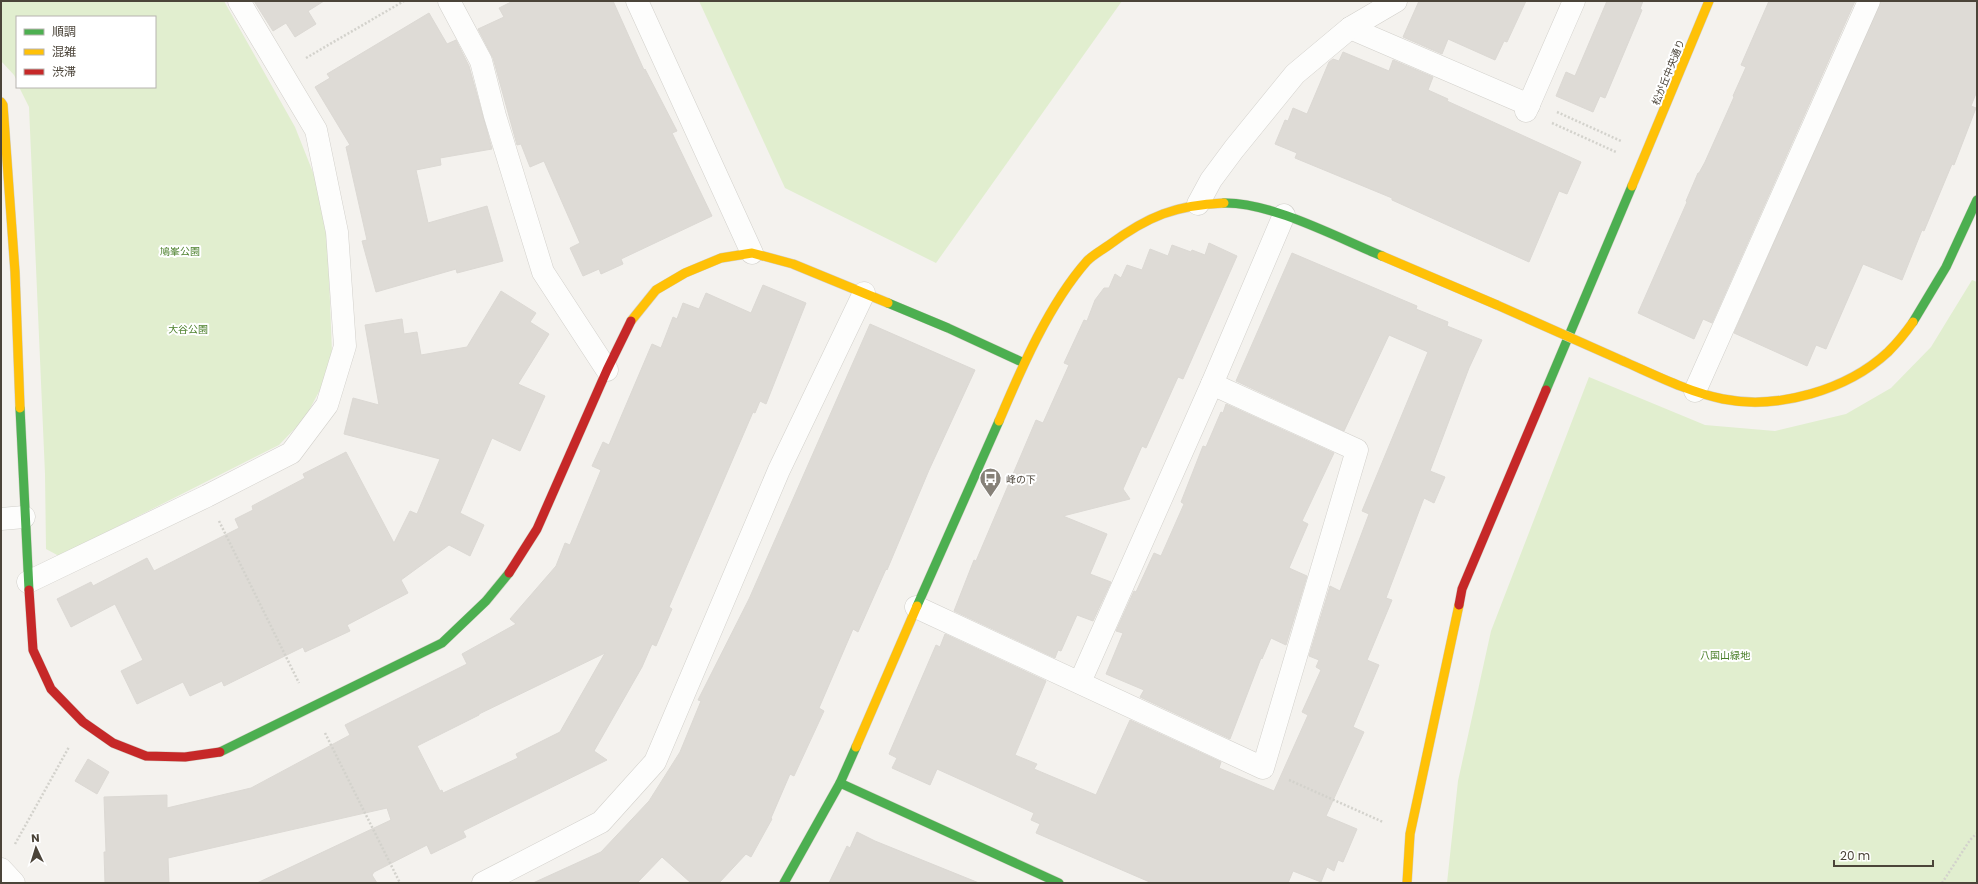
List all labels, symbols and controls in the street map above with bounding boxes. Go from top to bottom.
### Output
legend [16,16,156,88]
text: 順調 [52,23,76,40]
street label: 松が丘中央通り [1648,37,1689,107]
text: 混雑 [52,43,76,60]
text: 渋滞 [52,63,76,80]
park label: 鳩峯公園 [160,244,200,259]
park label: 大谷公園 [168,322,208,337]
bus stop icon: 峰の下 [978,466,1004,499]
place label: 峰の下 [1006,472,1036,487]
park label: 八国山緑地 [1700,648,1751,663]
north arrow [16,828,56,868]
text: N [31,830,40,846]
scale bar [1834,842,1933,868]
text: 20 m [1840,847,1870,864]

